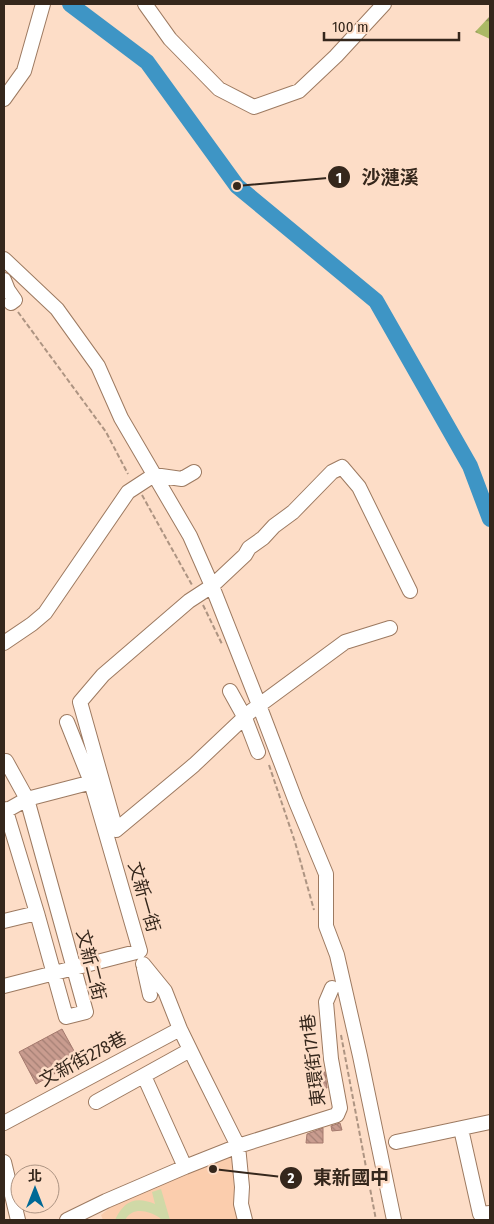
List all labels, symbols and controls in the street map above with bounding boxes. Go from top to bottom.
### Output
scale bar [324,10,459,42]
text: 100 m [332,18,369,36]
callout: 沙漣溪 [326,160,428,194]
text: 沙漣溪 [361,166,419,189]
text: 1 [336,169,342,187]
street label: 文新一街 [124,859,164,935]
street label: 文新二街 [72,927,110,1003]
street label: 東環街171巷 [296,1012,330,1108]
street label: 文新街278巷 [36,1027,130,1091]
callout: 東新國中 [278,1161,399,1195]
north arrow [10,1164,60,1214]
text: 東新國中 [313,1166,389,1189]
text: 北 [28,1168,42,1185]
text: 2 [287,1169,295,1187]

